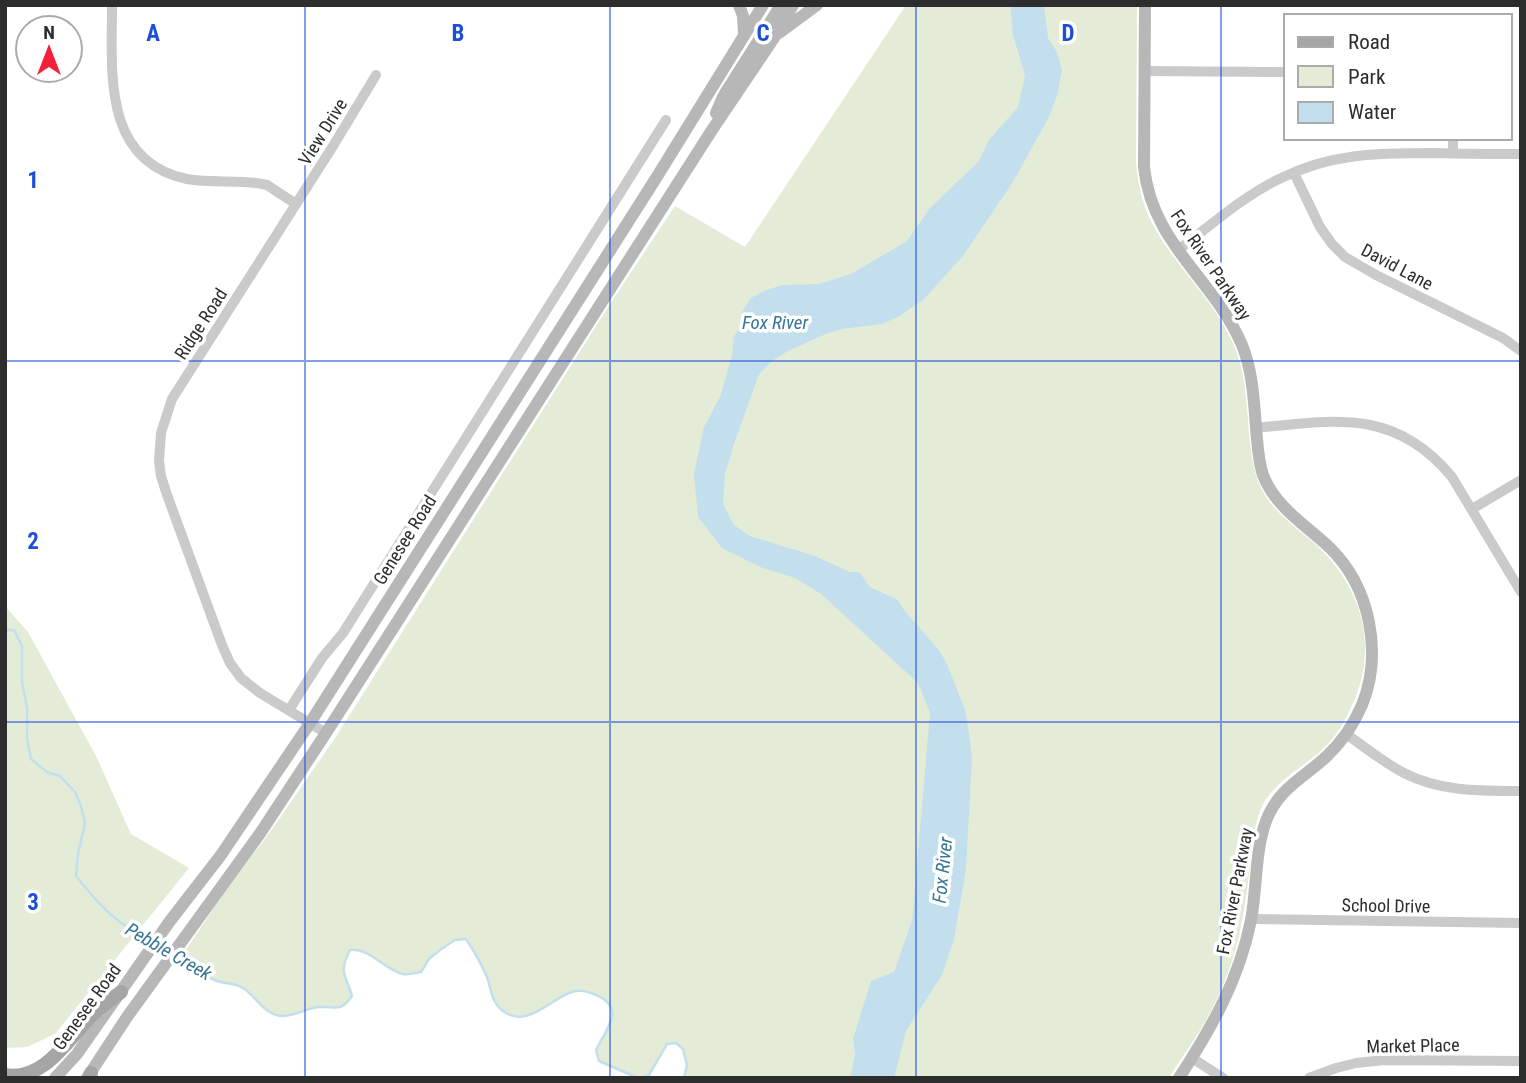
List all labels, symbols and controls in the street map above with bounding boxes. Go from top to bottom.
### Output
north arrow [14,14,84,84]
legend [1284,14,1512,140]
text: A [146,20,160,47]
text: B [452,20,464,47]
text: C [756,20,770,47]
text: D [1062,20,1075,47]
text: N [43,21,55,44]
text: Road [1348,30,1390,54]
text: Park [1348,65,1386,89]
street label: View Drive [294,95,351,169]
text: Water [1348,100,1396,124]
text: 1 [27,167,39,194]
street label: Fox River Parkway [1167,206,1256,324]
street label: David Lane [1358,239,1437,294]
street label: Ridge Road [170,284,231,363]
water label: Fox River [742,311,808,334]
street label: Genesee Road [369,491,440,588]
text: 2 [27,528,39,555]
street label: Fox River Parkway [1212,825,1257,956]
water label: Fox River [928,836,957,904]
text: 3 [27,889,39,916]
street label: School Drive [1342,894,1430,917]
water label: Pebble Creek [122,918,216,986]
street label: Genesee Road [48,959,125,1054]
street label: Market Place [1366,1034,1460,1057]

